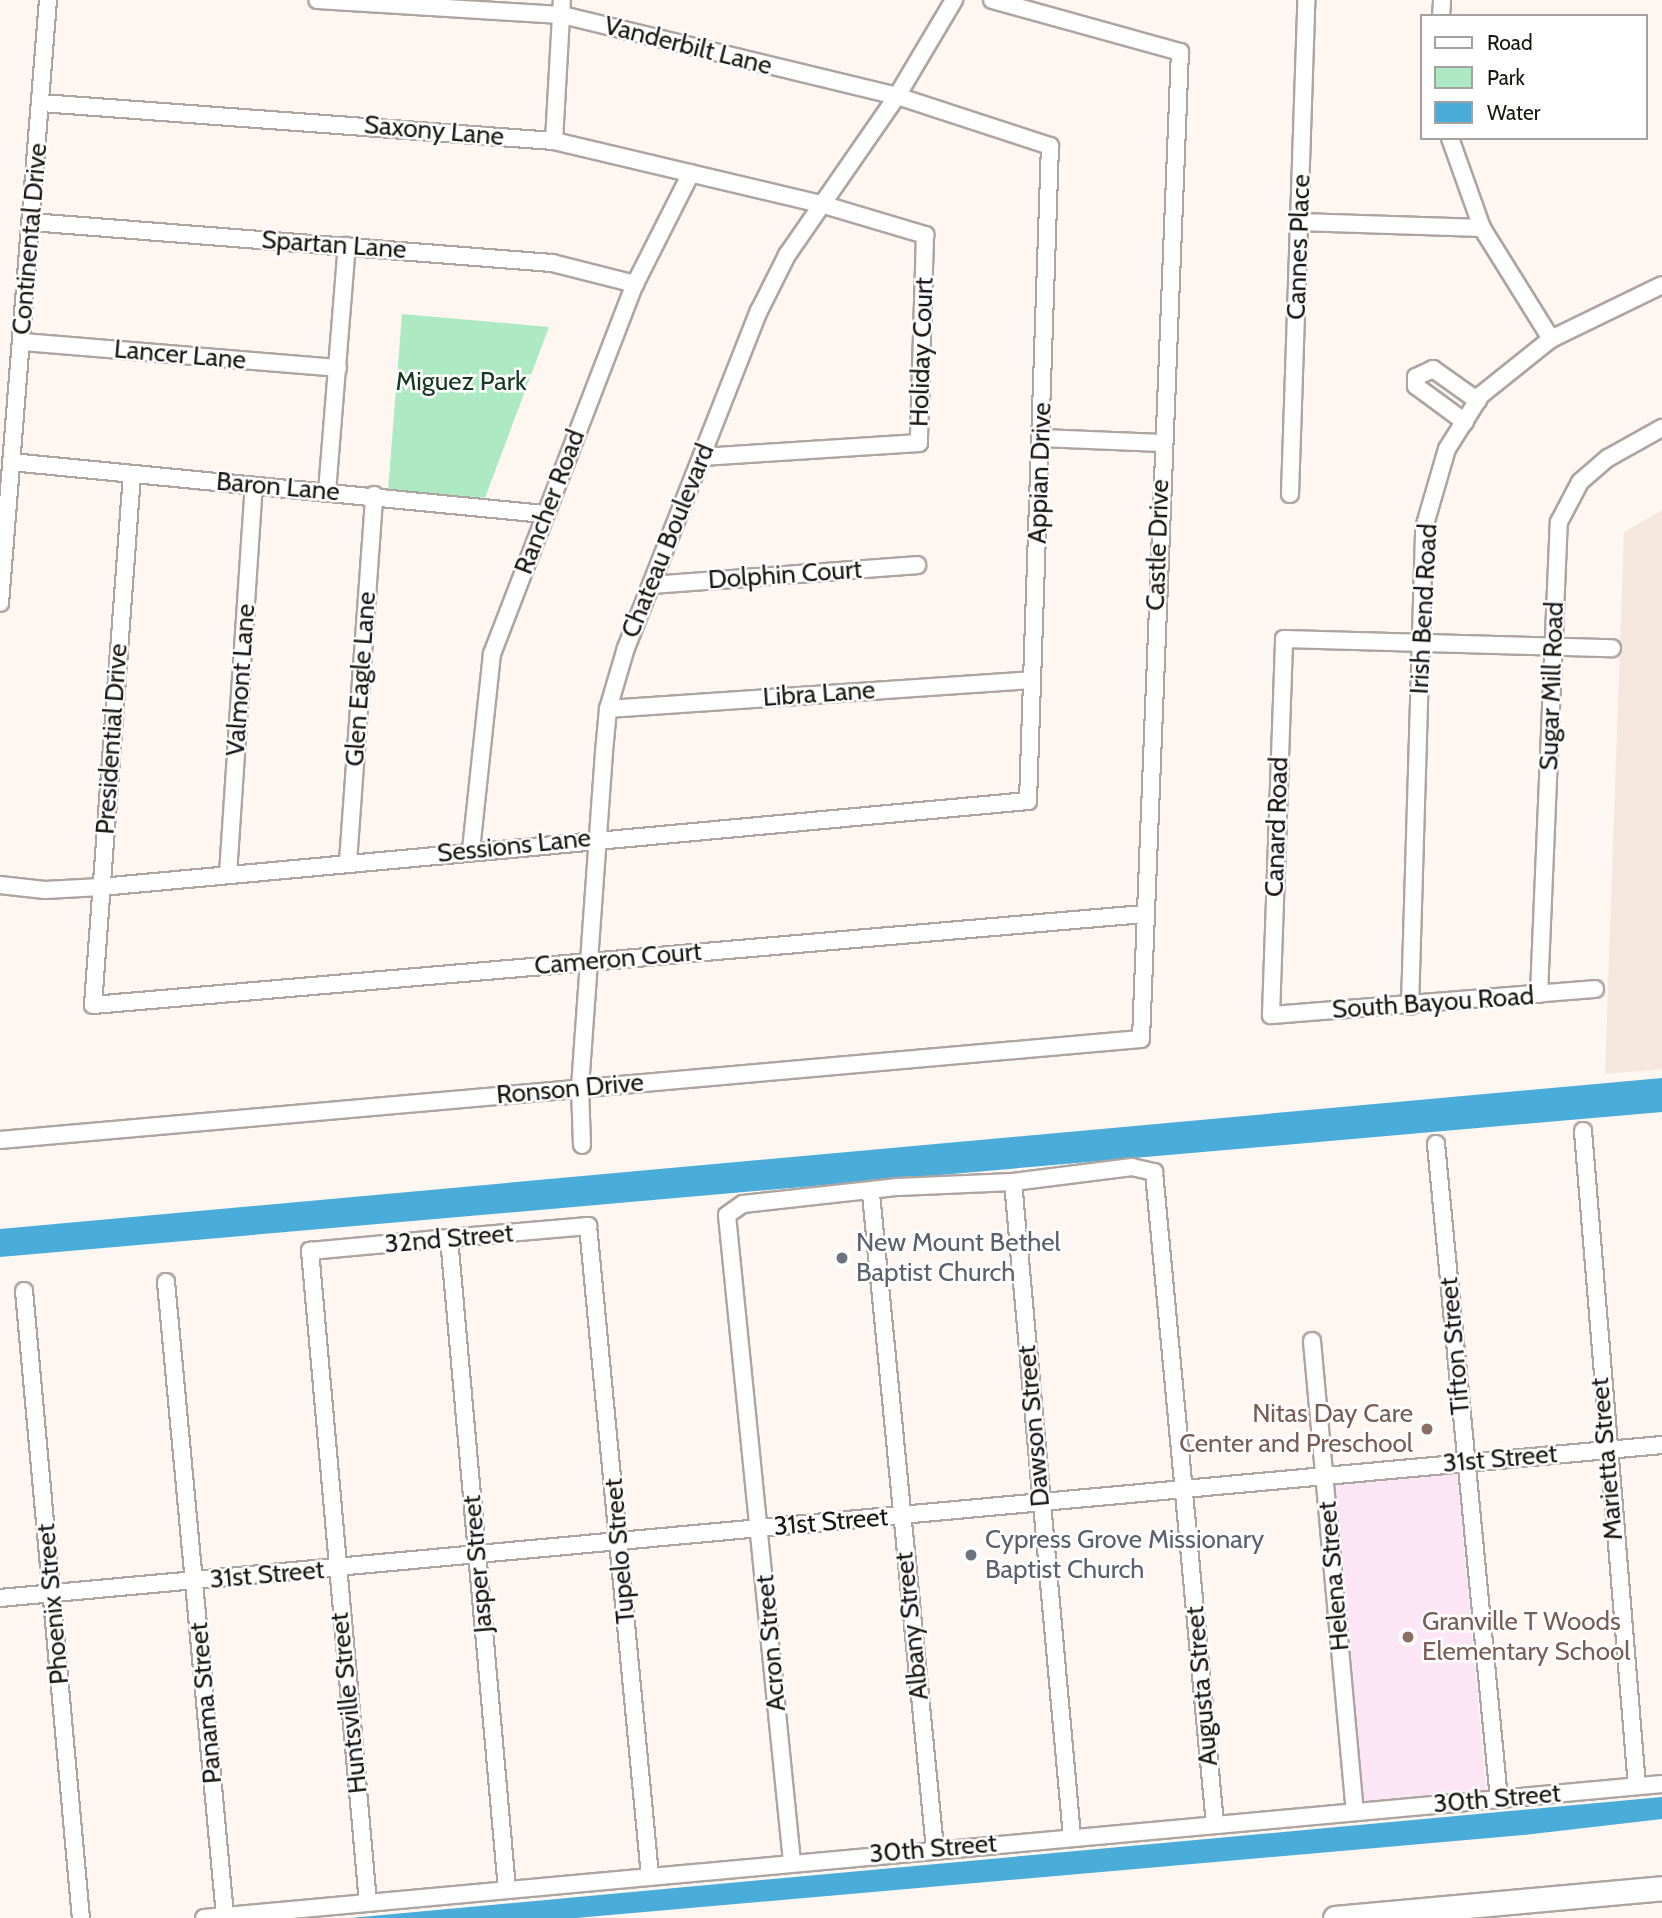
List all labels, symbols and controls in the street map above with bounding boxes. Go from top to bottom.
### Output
street label: Vanderbilt Lane [601,10,775,82]
legend [1420,14,1648,140]
text: Road [1487,30,1533,55]
text: Park [1487,65,1525,90]
text: Water [1487,100,1540,125]
street label: Saxony Lane [363,109,505,153]
street label: Continental Drive [6,142,54,336]
street label: Cannes Place [1281,174,1317,320]
street label: Spartan Lane [260,224,408,266]
street label: Holiday Court [904,277,940,427]
street label: Lancer Lane [113,334,247,376]
park label: Miguez Park [395,366,527,398]
street label: Appian Drive [1022,402,1058,544]
street label: Rancher Road [508,425,592,579]
street label: Chateau Boulevard [615,440,721,642]
street label: Baron Lane [215,466,341,508]
street label: Castle Drive [1140,479,1176,611]
street label: Irish Bend Road [1404,523,1444,695]
street label: Dolphin Court [707,554,863,596]
street label: Glen Eagle Lane [339,590,383,768]
street label: Sugar Mill Road [1533,601,1571,771]
street label: Valmont Lane [220,603,262,757]
street label: Presidential Drive [90,643,134,835]
street label: Libra Lane [762,675,876,713]
street label: Canard Road [1259,756,1295,898]
street label: Sessions Lane [436,822,592,870]
street label: Cameron Court [533,936,703,982]
street label: South Bayou Road [1331,980,1535,1026]
street label: Ronson Drive [495,1067,645,1111]
street label: 32nd Street [383,1218,515,1260]
place label: New Mount Bethel Baptist Church [856,1227,1061,1288]
marker: New Mount Bethel Baptist Church [834,1250,850,1266]
street label: Tifton Street [1433,1276,1477,1416]
street label: Dawson Street [1011,1344,1057,1508]
street label: Marietta Street [1584,1376,1630,1542]
place label: Nitas Day Care Center and Preschool [1179,1398,1413,1460]
marker: Nitas Day Care Center and Preschool [1419,1421,1435,1437]
street label: 31st Street [1441,1438,1559,1480]
street label: Tupelo Street [598,1477,642,1625]
street label: Jasper Street [456,1494,500,1634]
street label: Helena Street [1312,1500,1356,1652]
street label: 31st Street [772,1501,890,1543]
street label: Phoenix Street [30,1522,76,1686]
place label: Cypress Grove Missionary Baptist Church [985,1524,1264,1586]
marker: Cypress Grove Missionary Baptist Church [963,1547,979,1563]
street label: Albany Street [889,1550,935,1702]
street label: 31st Street [208,1554,326,1596]
street label: Acron Street [749,1573,793,1713]
street label: Augusta Street [1179,1605,1225,1767]
place label: Granville T Woods Elementary School [1422,1606,1630,1668]
street label: Huntsville Street [324,1611,374,1795]
street label: Panama Street [183,1621,229,1785]
marker: Granville T Woods Elementary School [1400,1629,1416,1645]
street label: 30th Street [1432,1778,1562,1820]
street label: 30th Street [868,1828,998,1870]

